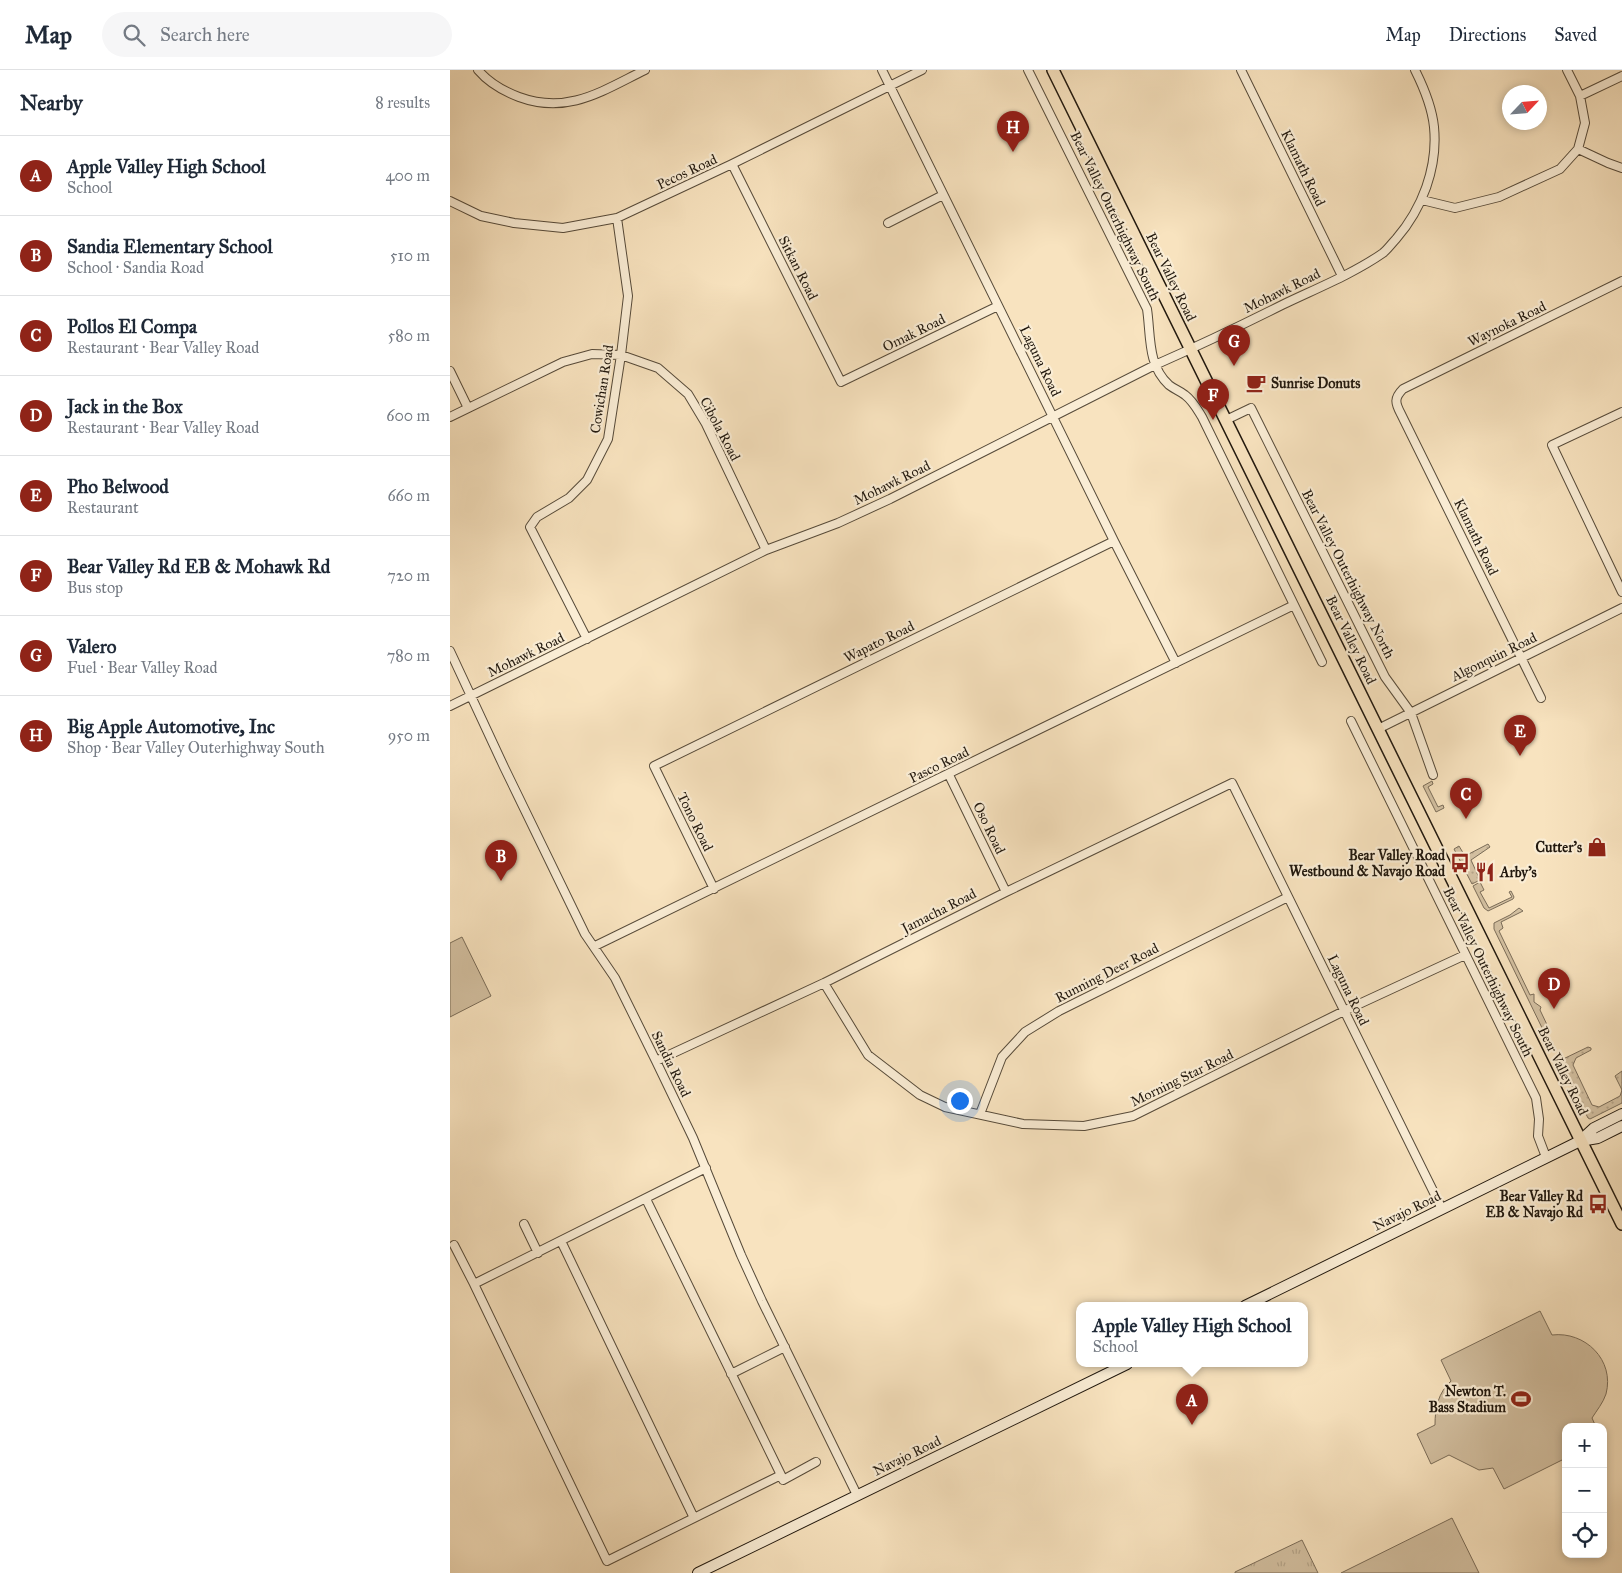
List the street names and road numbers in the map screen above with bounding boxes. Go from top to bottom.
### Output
street label: Klamath Road [1277,127,1329,209]
street label: Bear Valley Outerhighway South [1067,129,1164,304]
street label: Pecos Road [654,151,720,193]
street label: Bear Valley Road [1142,230,1200,324]
street label: Sitkan Road [775,233,821,303]
street label: Mohawk Road [1241,265,1323,317]
street label: Waynoka Road [1465,298,1549,350]
street label: Omak Road [880,311,948,355]
street label: Laguna Road [1016,323,1064,399]
street label: Cowichan Road [587,343,617,435]
street label: Cibola Road [696,394,744,464]
street label: Mohawk Road [851,457,933,509]
street label: Bear Valley Outerhighway North [1298,487,1398,662]
street label: Klamath Road [1450,496,1502,578]
street label: Bear Valley Road [1322,593,1380,687]
street label: Wapato Road [841,618,917,666]
street label: Mohawk Road [485,629,567,681]
street label: Algonquin Road [1448,629,1540,686]
street label: Pasco Road [906,743,972,787]
street label: Tono Road [674,790,716,854]
street label: Oso Road [969,799,1009,857]
street label: Jamacha Road [897,885,980,939]
street label: Bear Valley Outerhighway South [1440,885,1537,1060]
street label: Running Deer Road [1052,940,1162,1006]
street label: Laguna Road [1324,952,1372,1028]
street label: Bear Valley Road [1534,1024,1592,1118]
street label: Sandia Road [648,1028,694,1100]
street label: Morning Star Road [1128,1046,1236,1110]
street label: Navajo Road [1370,1187,1444,1235]
street label: Navajo Road [870,1432,944,1480]

